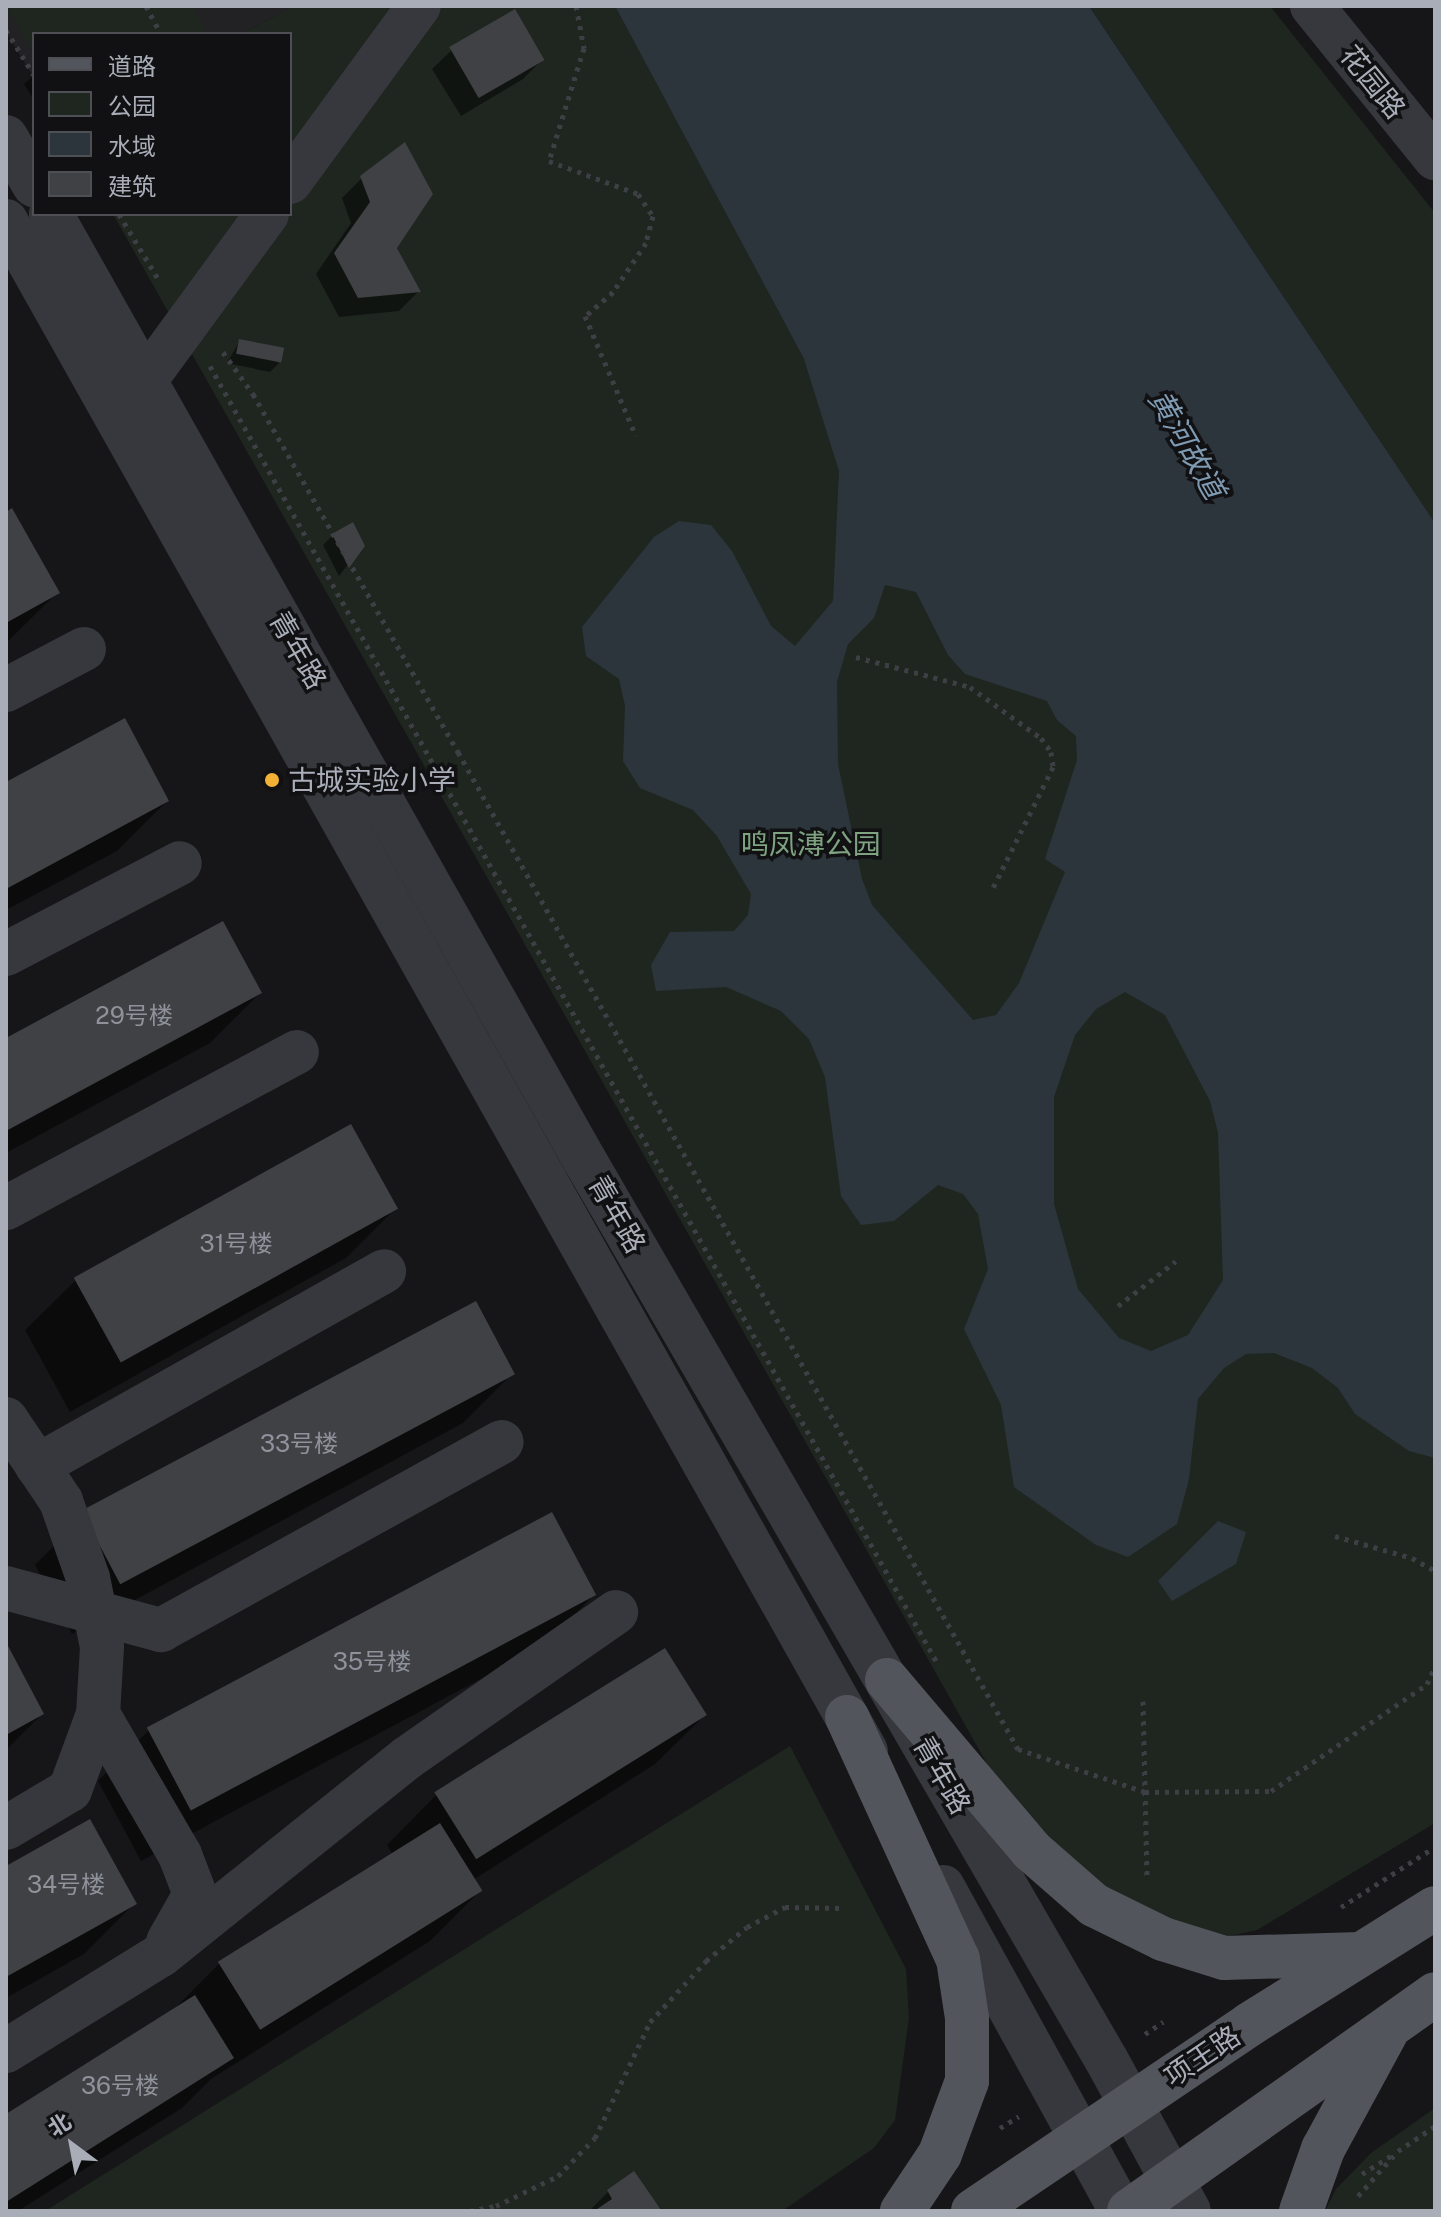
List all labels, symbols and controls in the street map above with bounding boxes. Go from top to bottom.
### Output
legend [32,32,292,216]
street label: 花园路 [1334,39,1412,125]
text: 道路 [108,52,156,80]
text: 公园 [108,92,156,120]
text: 水域 [108,132,156,160]
text: 建筑 [108,172,156,200]
water label: 黄河故道 [1141,383,1233,505]
street label: 青年路 [262,605,334,695]
place label: 古城实验小学 [288,763,456,797]
marker: 古城实验小学 [263,771,281,789]
park label: 鸣凤溥公园 [741,827,881,861]
house number: 29号楼 [95,1002,173,1030]
street label: 青年路 [581,1169,653,1259]
house number: 31号楼 [200,1230,272,1258]
house number: 33号楼 [260,1430,338,1458]
house number: 35号楼 [333,1648,411,1676]
street label: 青年路 [906,1730,978,1820]
house number: 34号楼 [27,1871,105,1899]
street label: 项王路 [1158,2019,1246,2093]
house number: 36号楼 [81,2072,159,2100]
north arrow [32,2105,112,2185]
text: 北 [43,2108,75,2142]

